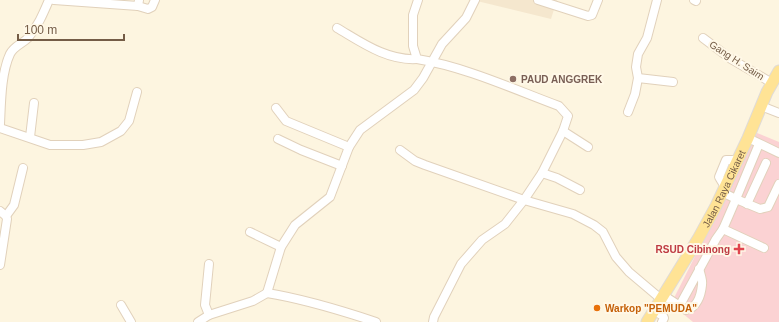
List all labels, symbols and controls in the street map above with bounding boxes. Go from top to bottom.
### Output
scale bar [18,16,124,42]
text: 100 m [24,23,57,37]
street label: Gang H. Saim [707,39,766,82]
marker: PAUD ANGGREK [508,74,518,84]
place label: PAUD ANGGREK [521,74,603,85]
street label: Jalan Raya Cikaret [700,148,748,229]
marker: RSUD Cibinong [733,243,745,255]
place label: RSUD Cibinong [656,244,730,255]
marker: Warkop "PEMUDA" [592,303,602,313]
place label: Warkop "PEMUDA" [605,303,697,314]

